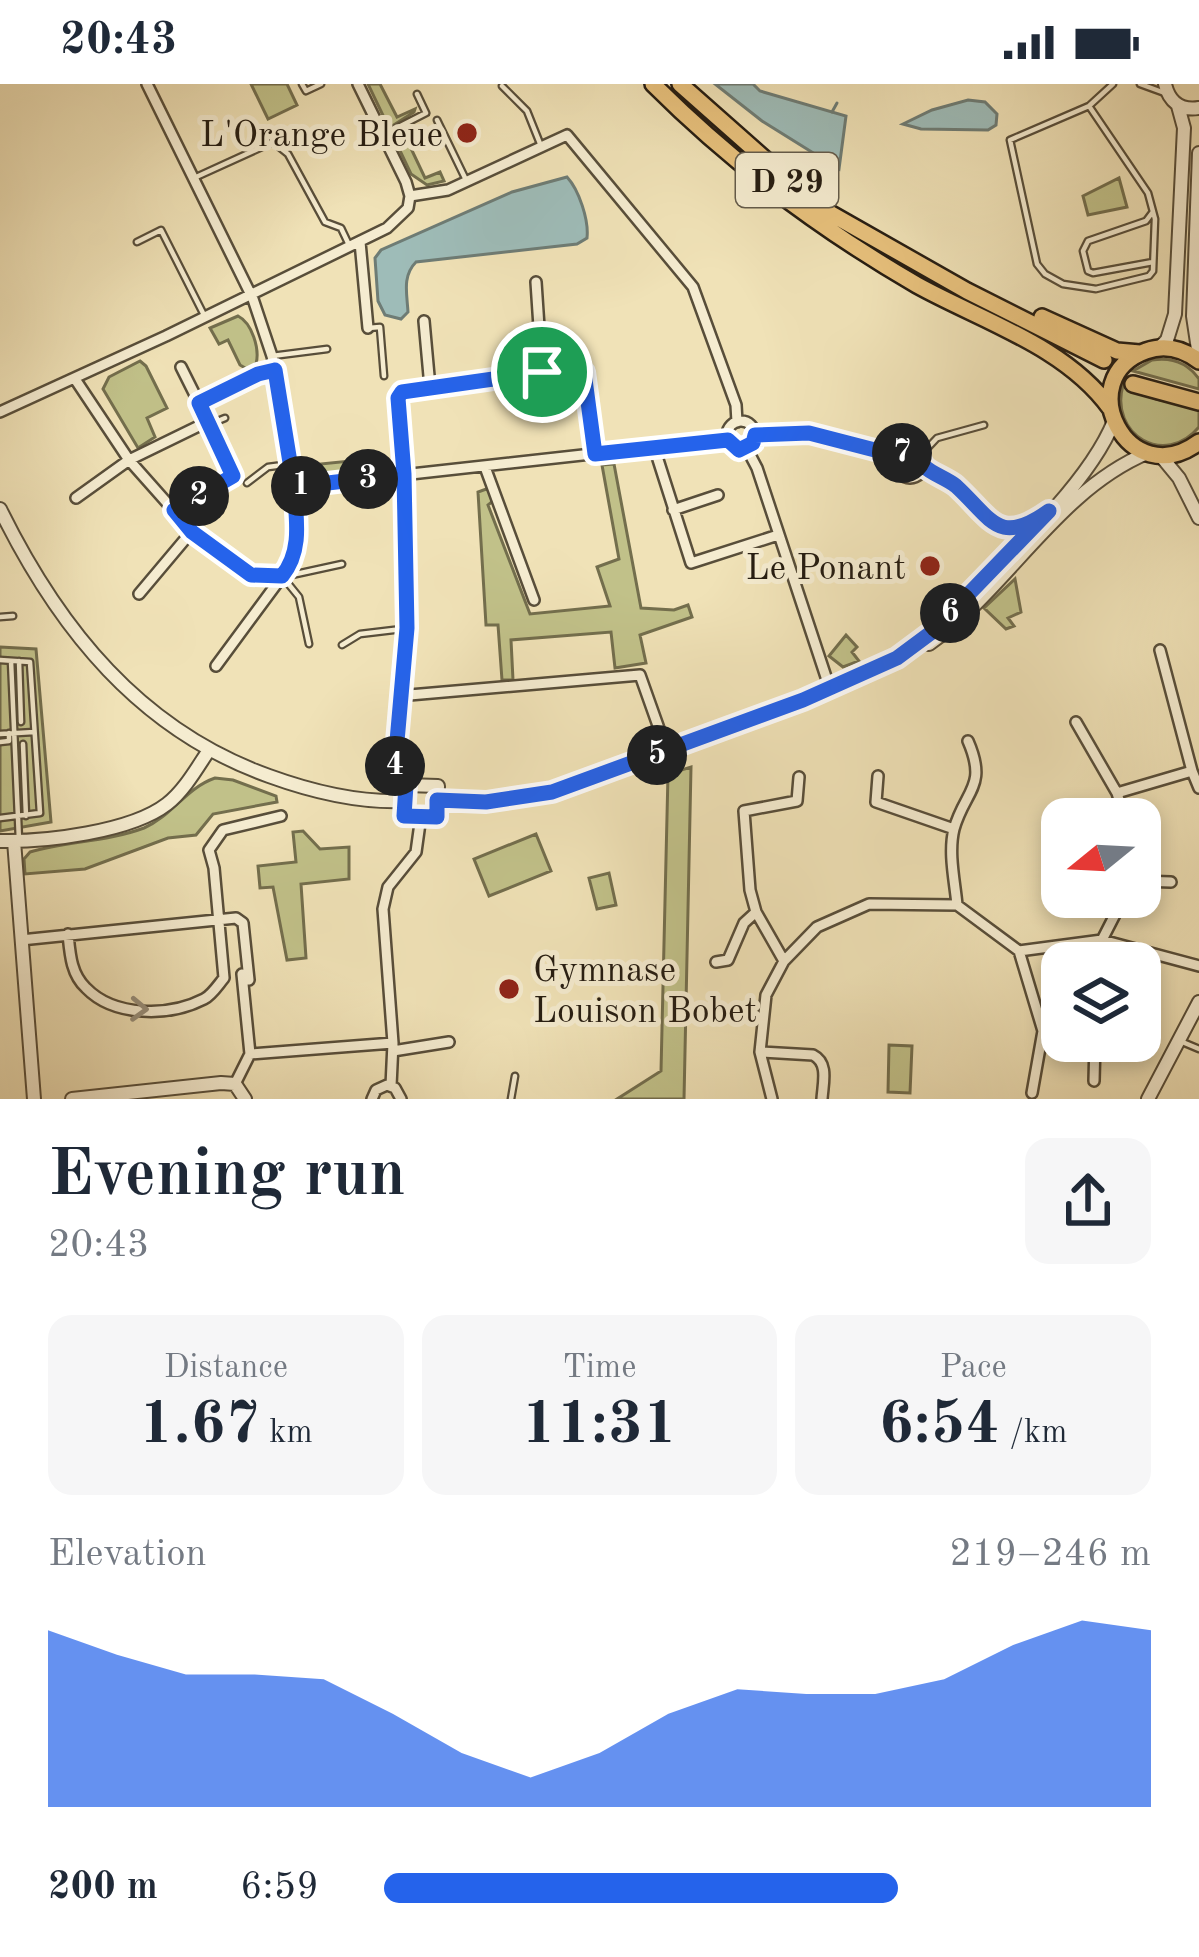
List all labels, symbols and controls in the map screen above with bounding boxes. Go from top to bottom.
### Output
text: 20:43 [60,19,177,64]
place label: L'Orange Bleue [200,119,443,155]
marker: L'Orange Bleue [454,120,480,146]
road number: D 29 [736,153,838,207]
pin [491,321,593,423]
icon: arrive [509,339,575,405]
pin: 7 [872,423,932,483]
text: 7 [892,436,912,469]
pin: 3 [338,449,398,509]
pin: 1 [271,456,331,516]
text: 3 [358,462,378,495]
pin: 2 [169,466,229,526]
text: 1 [291,469,311,502]
text: 2 [189,479,209,512]
place label: Le Ponant [746,552,906,588]
marker: Le Ponant [917,553,943,579]
pin: 6 [920,583,980,643]
text: 6 [940,596,960,629]
pin: 5 [627,725,687,785]
pin: 4 [365,736,425,796]
text: 5 [647,738,667,771]
text: 4 [385,749,405,782]
north arrow [1041,798,1161,918]
map controls [1041,798,1161,1062]
button: layers [1041,942,1161,1062]
place label: Gymnase Louison Bobet [533,954,757,1031]
marker: Gymnase Louison Bobet [496,976,522,1002]
one-way arrow [130,995,148,1021]
button: share [1025,1138,1151,1264]
text: Evening run [48,1144,406,1210]
text: 20:43 [48,1226,149,1265]
text: Distance [164,1352,288,1385]
text: Time [563,1352,636,1385]
text: Pace [940,1352,1007,1385]
text: 1.67 [139,1396,260,1456]
text: 11:31 [521,1396,677,1456]
text: 6:54 [879,1396,1000,1456]
text: km [260,1417,313,1450]
text: /km [1000,1417,1067,1450]
text: Elevation [48,1535,207,1574]
text: 219–246 m [949,1535,1151,1574]
text: 200 m [48,1868,158,1907]
text: 6:59 [240,1868,319,1907]

